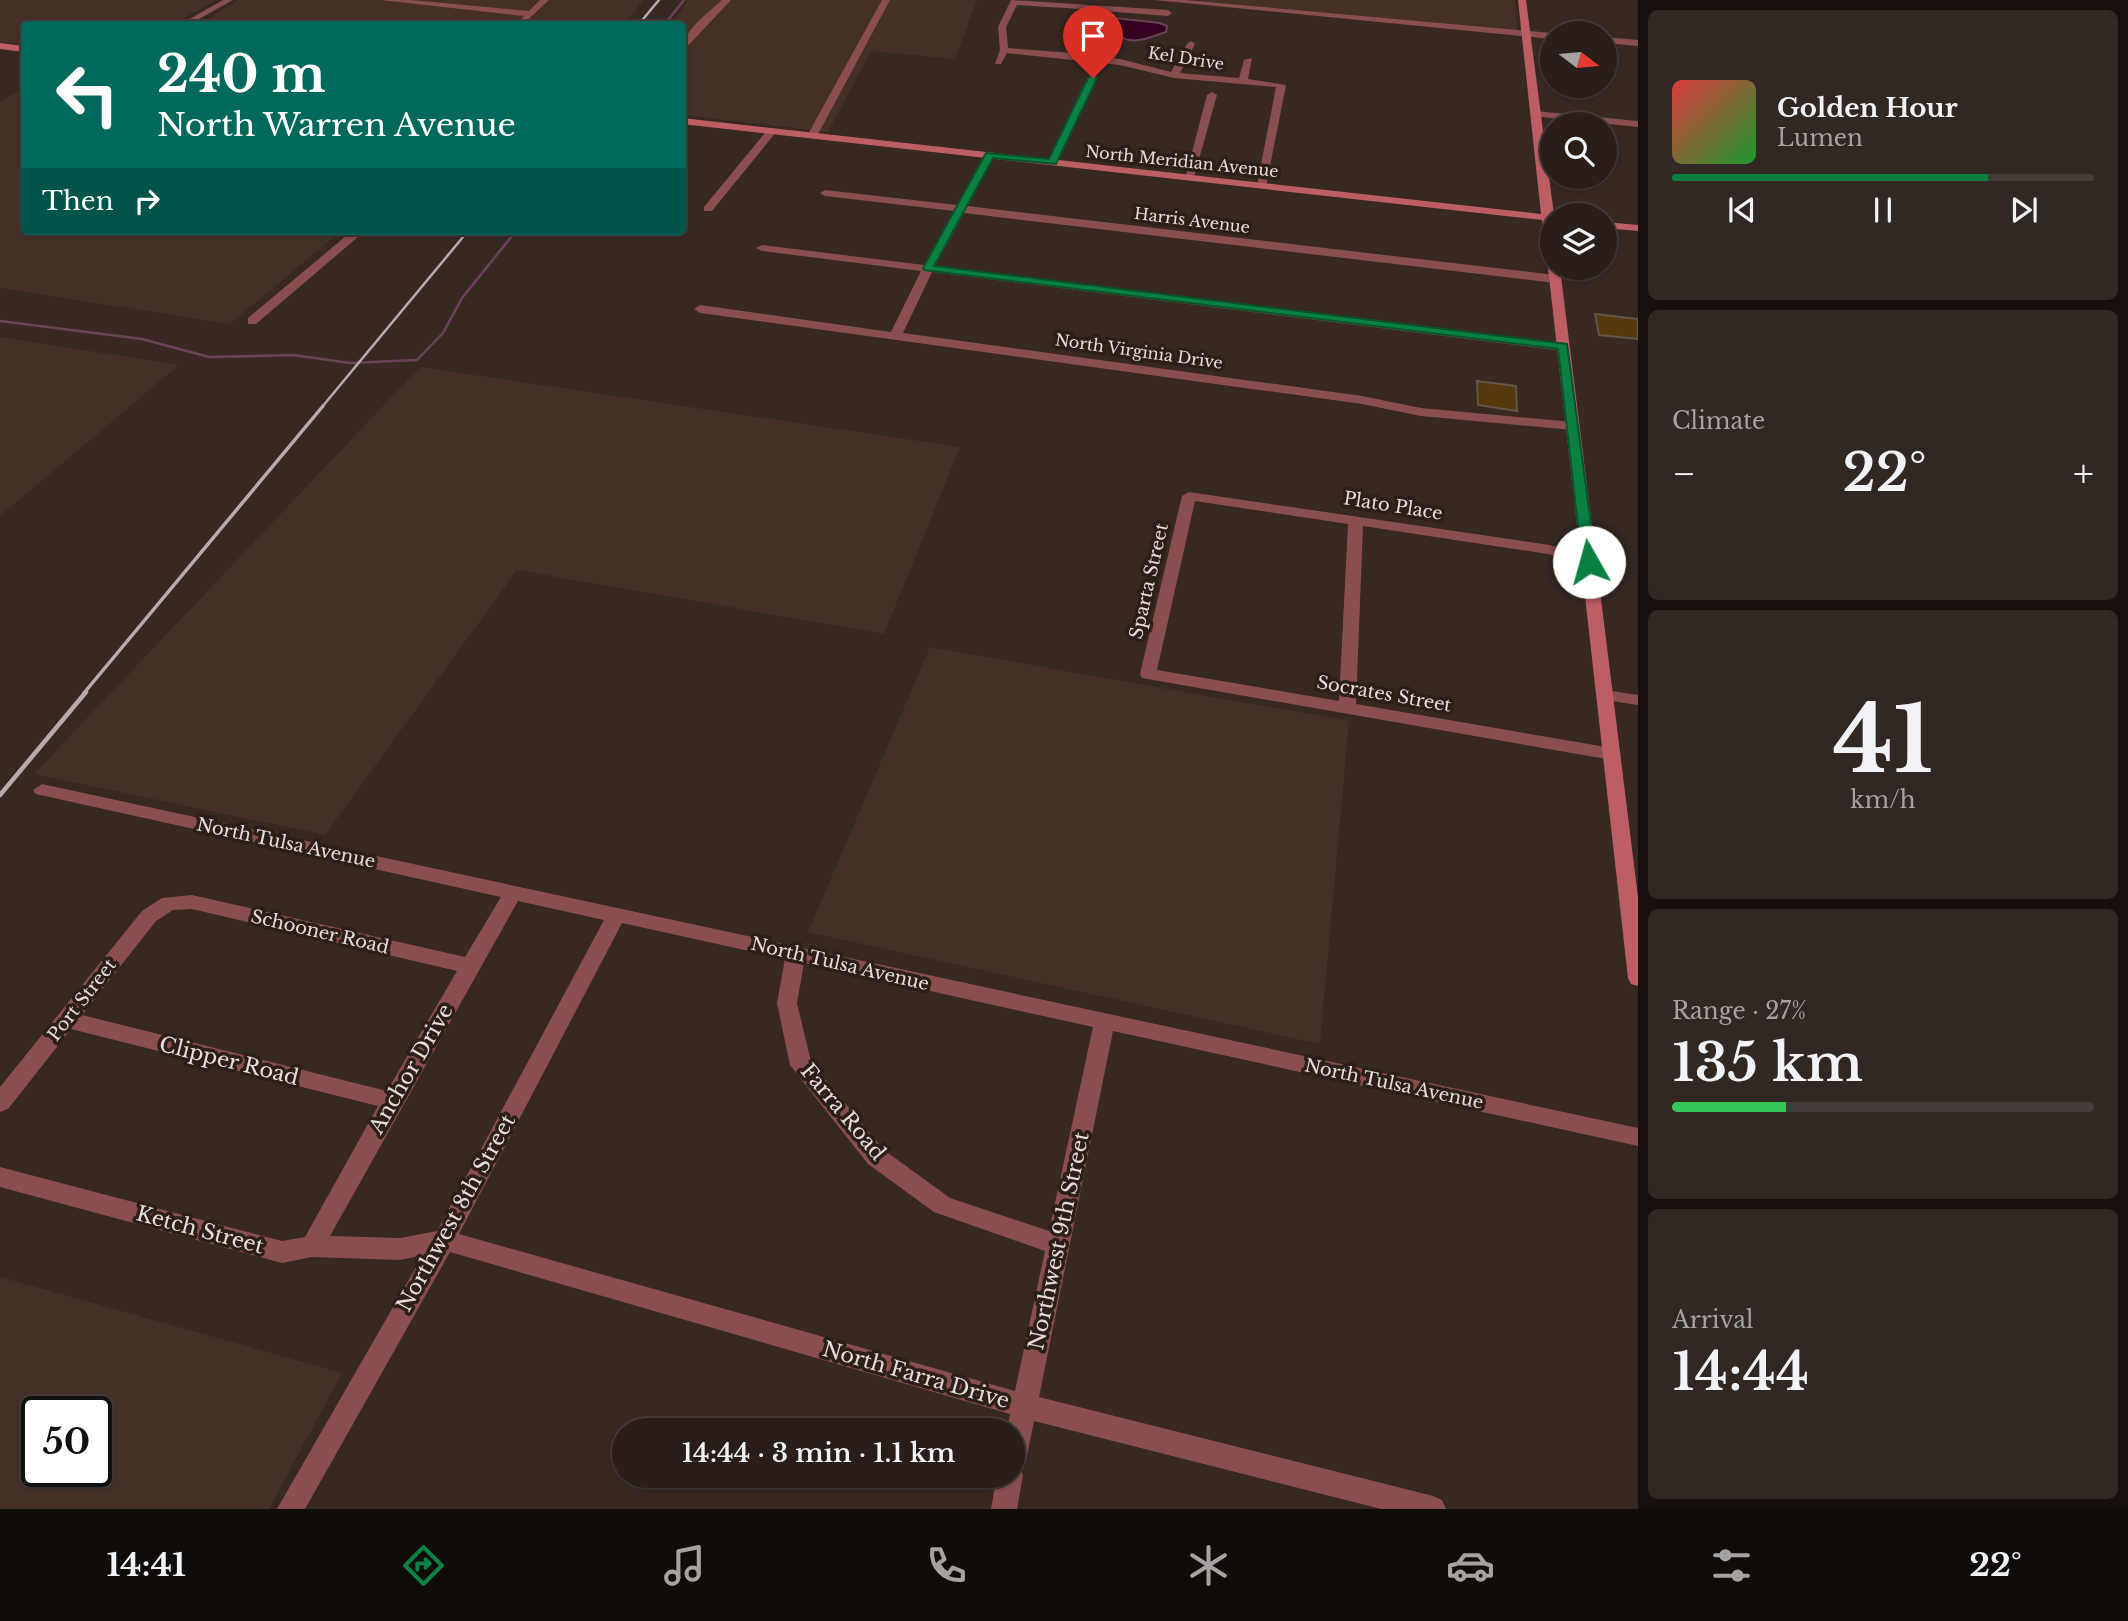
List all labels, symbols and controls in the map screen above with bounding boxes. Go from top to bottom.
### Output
pin [1063,6,1123,78]
icon: arrive [1074,17,1112,55]
north arrow [1540,21,1617,98]
map controls [1540,21,1617,280]
street label: Kel Drive [1147,42,1225,74]
text: 240 m [157,44,326,105]
icon: left [42,49,133,140]
text: Golden Hour [1777,92,1958,124]
text: North Warren Avenue [157,105,516,145]
button: search [1540,112,1617,189]
text: Lumen [1777,124,1863,152]
street label: North Meridian Avenue [1084,141,1280,181]
icon: right [128,182,166,220]
text: Then [42,185,114,217]
icon: previous [1723,191,1761,229]
icon: pause [1864,191,1902,229]
icon: next [2005,191,2043,229]
street label: Harris Avenue [1133,203,1251,237]
button: layers [1540,203,1617,280]
street label: North Virginia Drive [1054,329,1224,373]
text: Climate [1672,407,1765,435]
text: 22° [1843,441,1927,505]
text: − [1672,450,1696,497]
text: + [2073,450,2094,497]
street label: Plato Place [1342,487,1444,525]
street label: Sparta Street [1125,521,1173,641]
position arrow [1552,525,1626,599]
street label: Socrates Street [1315,671,1453,717]
text: 41 [1833,684,1933,797]
text: km/h [1850,786,1916,814]
street label: North Tulsa Avenue [195,813,377,873]
street label: Schooner Road [249,905,391,959]
street label: North Tulsa Avenue [749,933,931,995]
street label: Port Street [43,954,121,1046]
text: Range · 27% [1672,997,1806,1025]
street label: Anchor Drive [363,999,459,1139]
street label: Clipper Road [157,1031,301,1091]
text: 135 km [1672,1031,1863,1095]
street label: North Tulsa Avenue [1303,1054,1485,1114]
street label: Farra Road [795,1058,891,1166]
street label: Northwest 8th Street [391,1110,521,1316]
street label: Northwest 9th Street [1023,1130,1095,1352]
street label: Ketch Street [133,1201,267,1259]
text: Arrival [1672,1306,1753,1334]
street label: North Farra Drive [820,1336,1012,1414]
text: 14:44 [1672,1340,1809,1404]
speed limit sign: 50 [21,1396,112,1487]
text: 14:44 · 3 min · 1.1 km [682,1437,955,1469]
icon: directions [399,1541,448,1590]
icon: music [660,1541,709,1590]
icon: phone [922,1541,971,1590]
icon: climate [1184,1541,1233,1590]
icon: car [1446,1541,1495,1590]
icon: filters [1707,1541,1756,1590]
text: 14:41 [106,1545,186,1585]
text: 22° [1969,1545,2022,1585]

